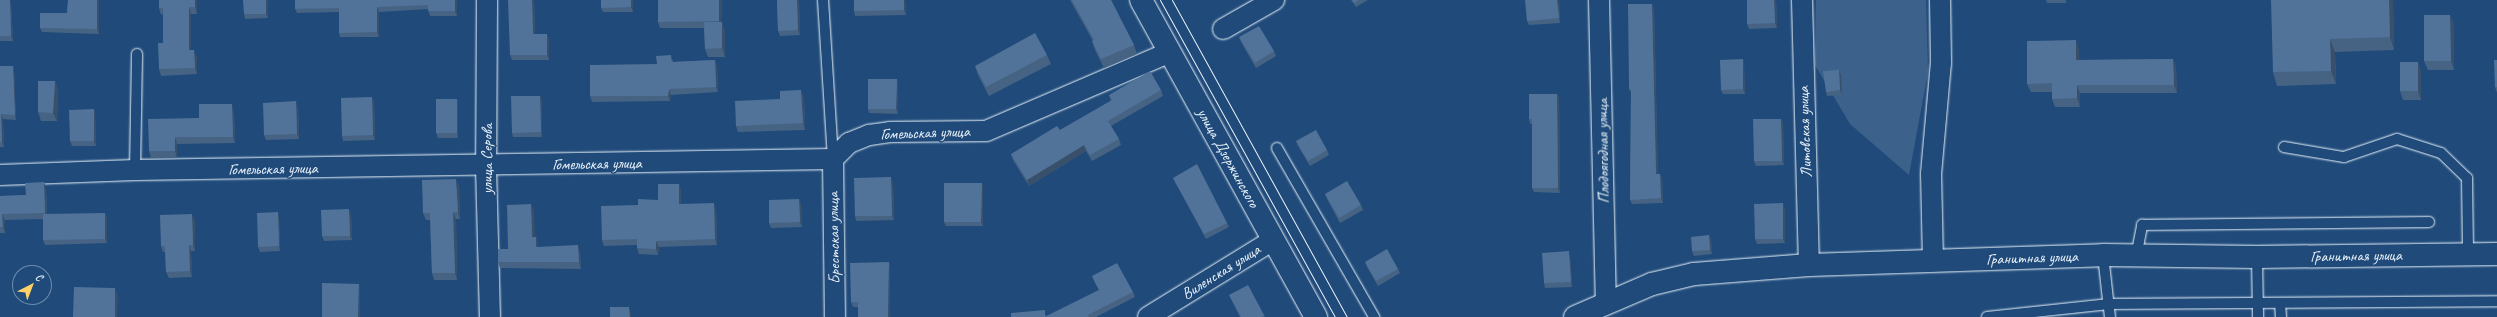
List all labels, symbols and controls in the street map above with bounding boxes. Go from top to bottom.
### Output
street label: Литовская улица [1794,85,1816,179]
street label: Плодоягодная улица [1592,98,1614,204]
street label: улица Дзержинского [1193,105,1263,211]
street label: Гомельская улица [879,122,971,144]
street label: улица Серова [477,124,497,194]
street label: Гомельская улица [552,154,642,174]
street label: Гомельская улица [228,159,318,179]
street label: Брестская улица [824,192,844,284]
street label: Виленская улица [1177,240,1265,304]
street label: Гранитная улица [2309,246,2403,266]
street label: Гранитная улица [1985,247,2079,269]
north arrow [12,265,52,305]
text: С [33,270,46,284]

